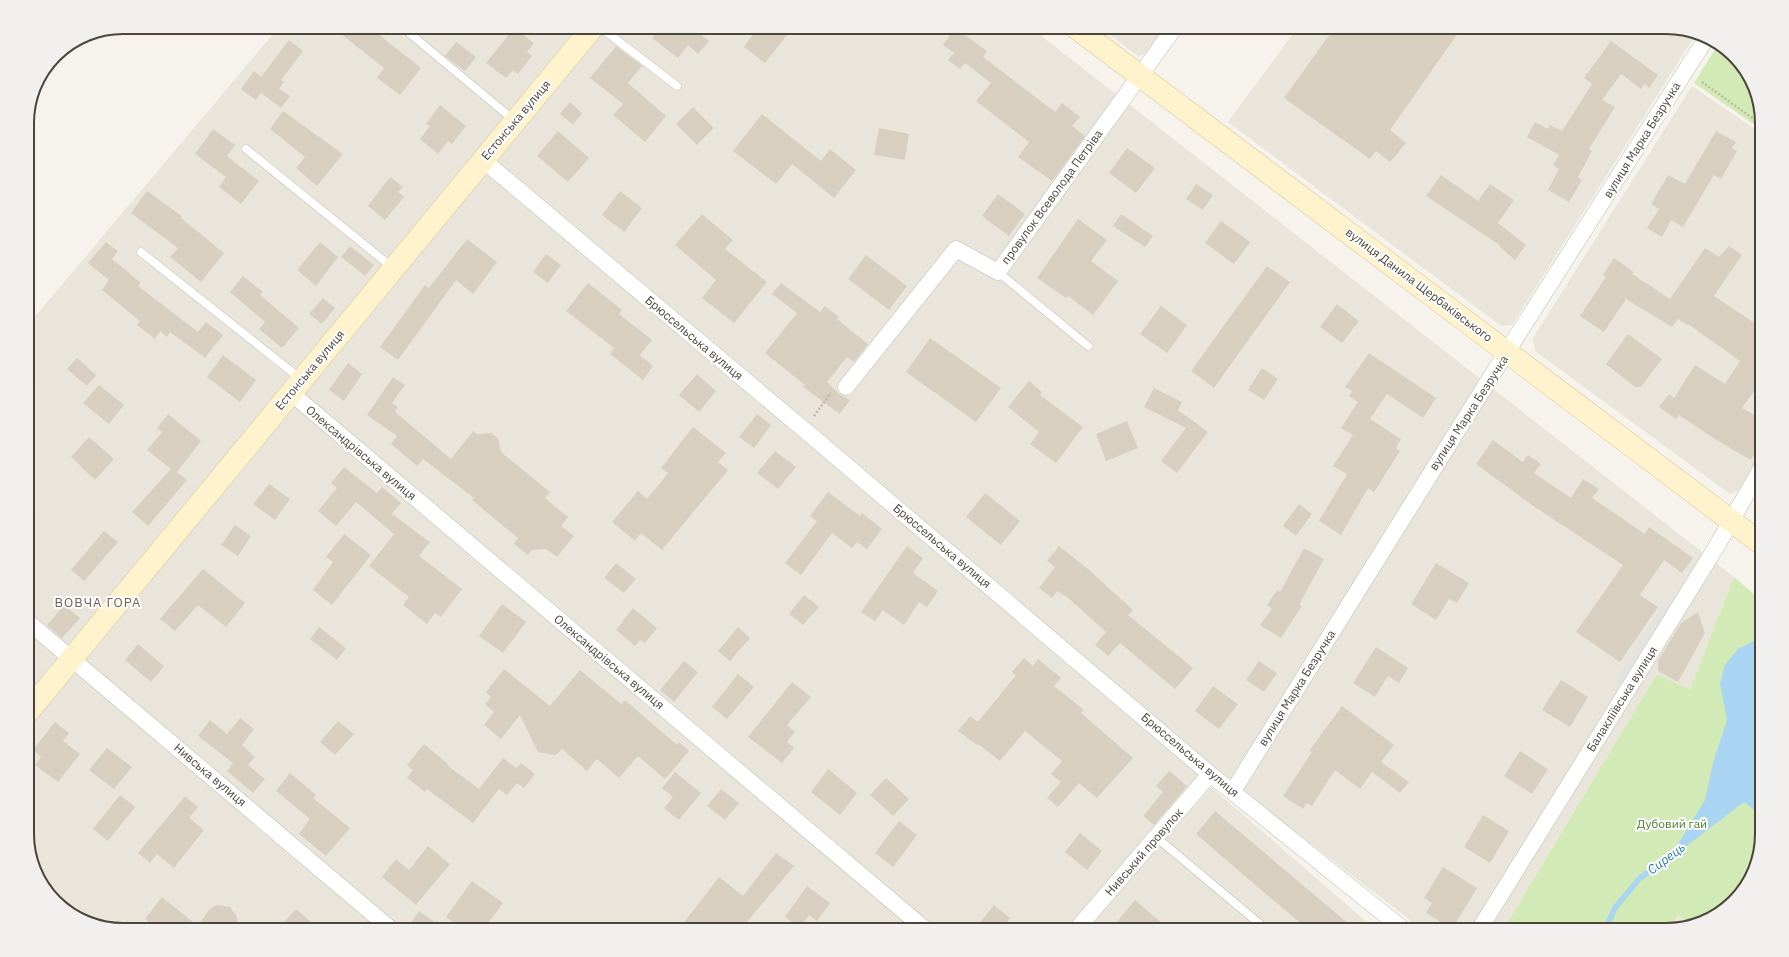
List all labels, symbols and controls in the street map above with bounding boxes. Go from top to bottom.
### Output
street label: Естонська вулиця [478,77,554,163]
street label: вулиця Марка Безручка [1600,78,1684,201]
street label: провулок Всеволода Петріва [998,126,1106,267]
street label: вулиця Данила Щербаківського [1343,224,1496,345]
street label: Брюссельська вулиця [642,292,746,383]
street label: Естонська вулиця [272,327,348,413]
street label: вулиця Марка Безручка [1426,352,1512,473]
street label: Олександрівська вулиця [303,402,420,503]
street label: Брюссельська вулиця [890,500,994,591]
district label: ВОВЧА ГОРА [55,594,141,611]
street label: Олександрівська вулиця [551,611,668,712]
street label: вулиця Марка Безручка [1255,626,1339,749]
street label: Балакліївська вулиця [1583,643,1660,754]
street label: Брюссельська вулиця [1138,709,1242,800]
street label: Нивська вулиця [171,740,250,809]
street label: Нивський провулок [1102,805,1186,899]
park label: Дубовий гай [1637,816,1707,831]
water label: Сирець [1644,839,1689,878]

